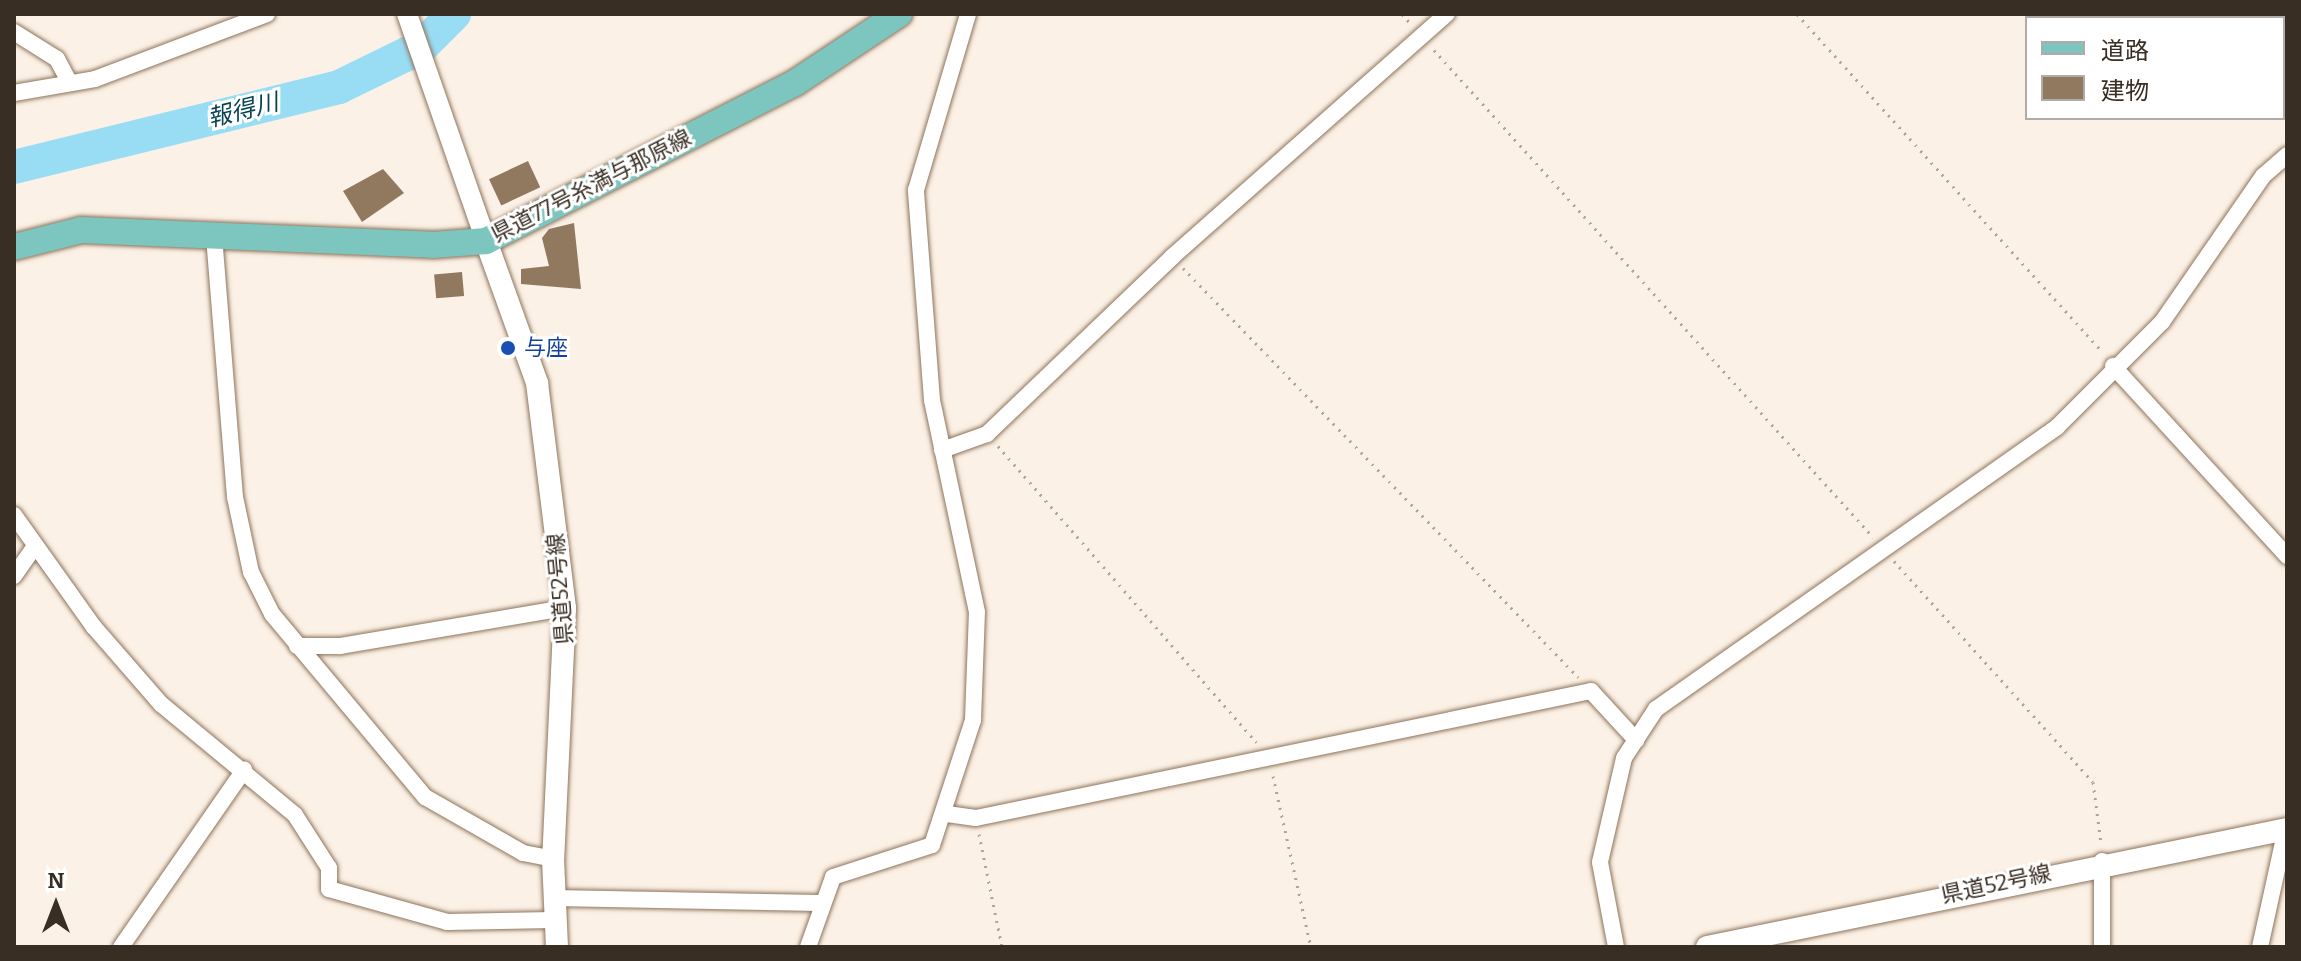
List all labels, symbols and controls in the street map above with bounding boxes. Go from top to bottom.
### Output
legend [2025,16,2285,120]
text: 道路 [2101,37,2149,65]
text: 建物 [2101,77,2149,105]
water label: 報得川 [205,88,281,134]
street label: 県道77号糸満与那原線 [487,124,695,248]
place label: 与座 [524,335,568,361]
marker: 与座 [499,339,517,357]
street label: 県道52号線 [542,532,578,646]
street label: 県道52号線 [1939,860,2053,908]
north arrow [16,865,96,945]
text: N [48,867,64,894]

